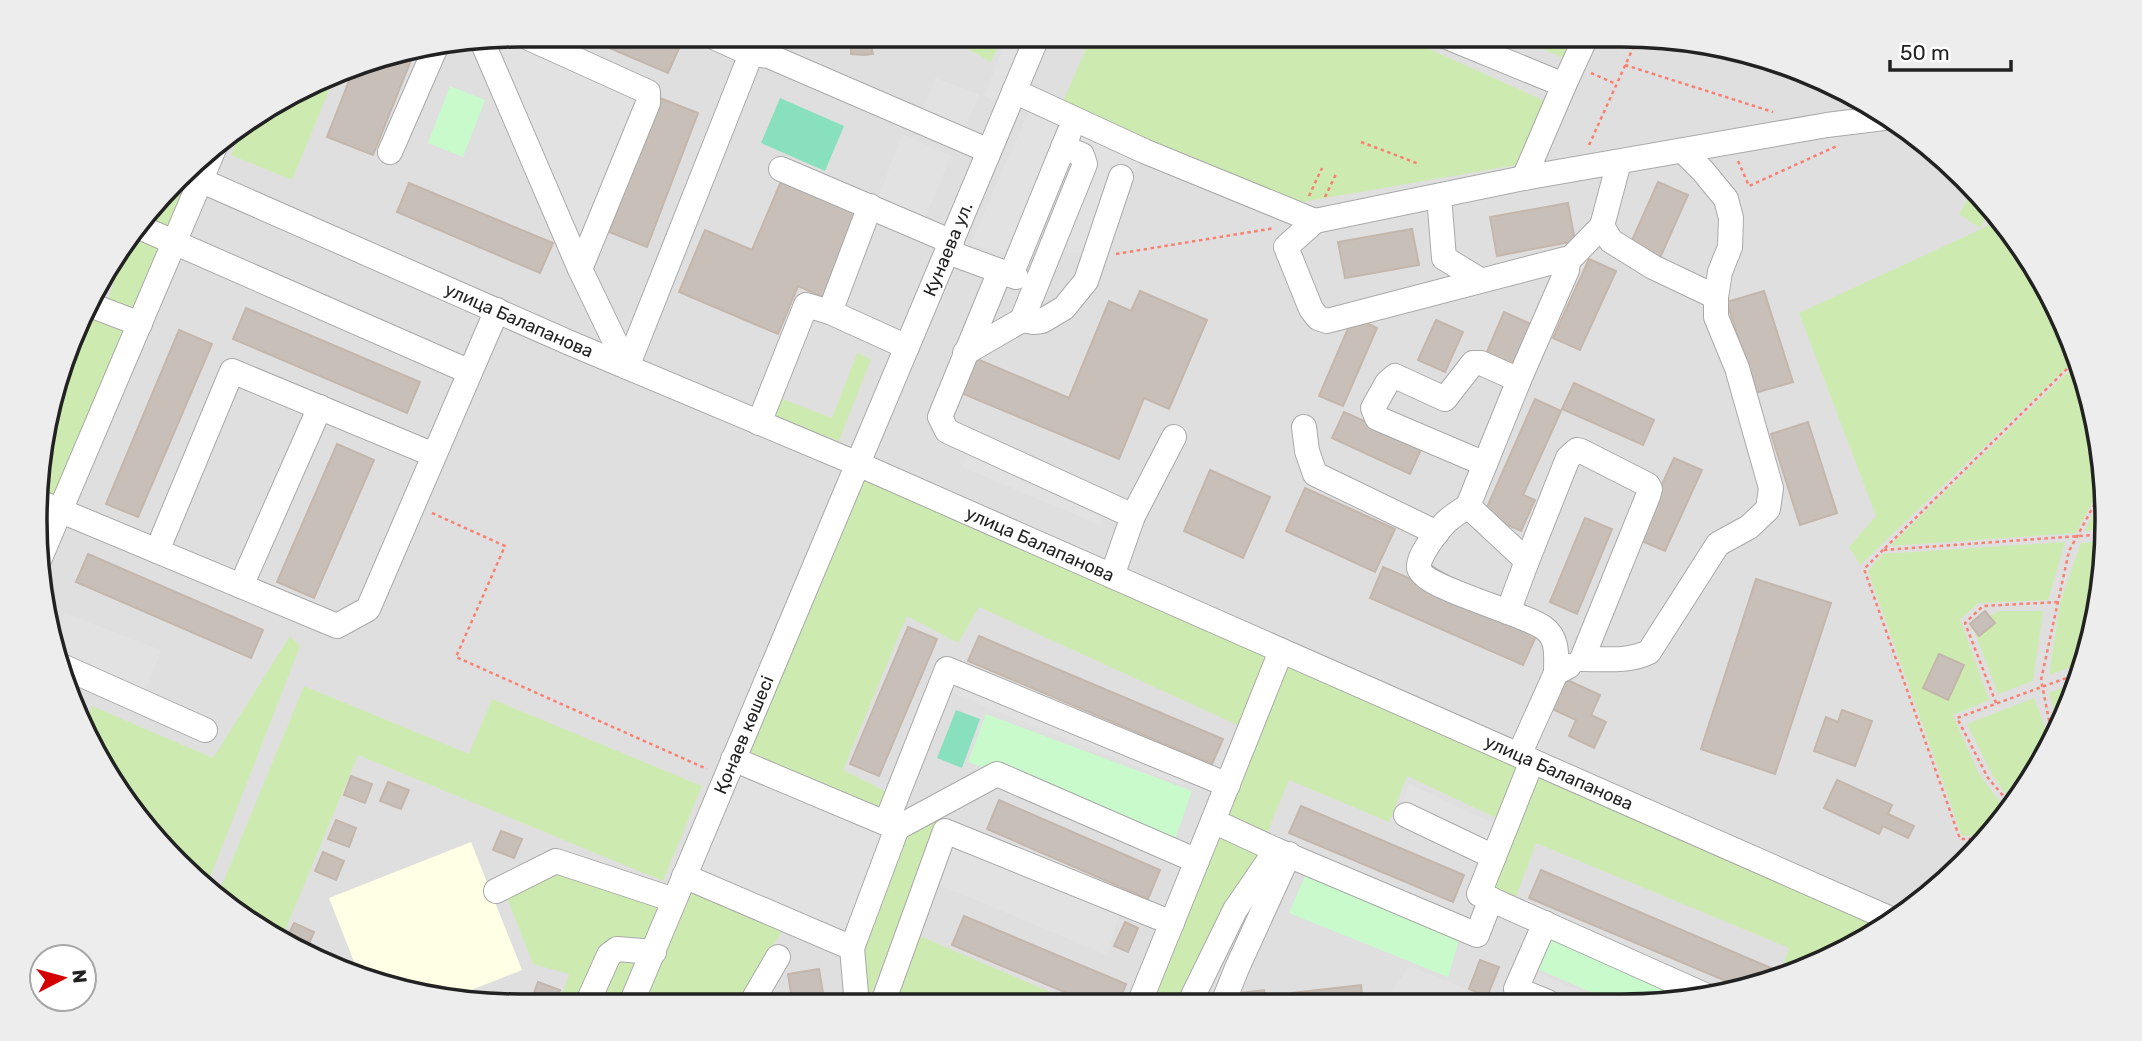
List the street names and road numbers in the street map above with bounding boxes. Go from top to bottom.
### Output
street label: Кунаева ул. [918,199,978,300]
street label: улица Балапанова [441,278,597,363]
street label: улица Балапанова [962,502,1118,586]
street label: Қонаев көшесі [709,672,779,798]
street label: улица Балапанова [1481,730,1636,815]

